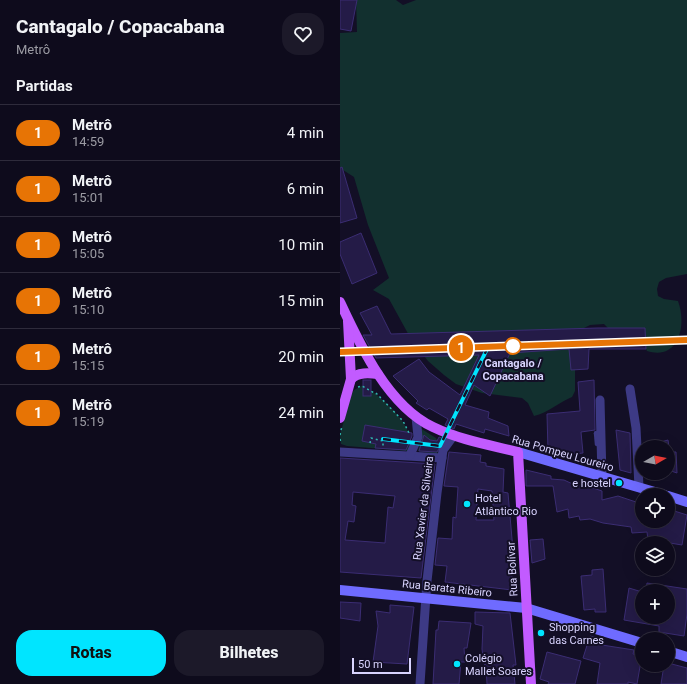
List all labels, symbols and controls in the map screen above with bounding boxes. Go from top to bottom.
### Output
button: heart [282,13,324,55]
text: Cantagalo / Copacabana [16,15,225,38]
text: Metrô [16,42,50,57]
text: Partidas [16,77,73,95]
text: Metrô [72,116,112,134]
text: 4 min [287,124,324,142]
text: 1 [34,125,42,141]
text: 14:59 [72,134,104,149]
text: Metrô [72,172,112,190]
text: 6 min [287,180,324,198]
text: 1 [34,181,42,197]
text: 15:01 [72,190,104,205]
text: Metrô [72,228,112,246]
text: 10 min [278,236,324,254]
text: 1 [34,237,42,253]
text: 15:05 [72,246,104,261]
text: Metrô [72,284,112,302]
text: 15 min [278,292,324,310]
text: 1 [34,293,42,309]
text: 15:10 [72,302,104,317]
line badge: 1 [448,335,474,361]
marker: Cantagalo / Copacabana [504,337,522,355]
text: Metrô [72,340,112,358]
text: 1 [457,340,465,356]
text: 20 min [278,348,324,366]
text: 1 [34,349,42,365]
place label: Cantagalo / Copacabana [482,357,544,383]
text: 15:15 [72,358,104,373]
text: Metrô [72,396,112,414]
text: 24 min [278,404,324,422]
text: 1 [34,405,42,421]
text: 15:19 [72,414,104,429]
street label: Rua Pompeu Loureiro [510,433,615,474]
north arrow [635,440,675,480]
map controls [635,440,675,672]
street label: Rua Xavier da Silveira [411,455,436,561]
place label: e hostel [572,477,611,490]
marker: e hostel [614,478,624,488]
button: locate [635,488,675,528]
place label: Hotel Atlântico Rio [475,492,537,518]
marker: Hotel Atlântico Rio [462,499,472,509]
button: layers [635,536,675,576]
street label: Rua Bolívar [505,541,520,597]
street label: Rua Barata Ribeiro [401,577,492,600]
button: + [635,584,675,624]
place label: Shopping das Carnes [549,621,604,647]
marker: Shopping das Carnes [536,628,546,638]
button: Rotas [16,630,166,676]
button: Bilhetes [174,630,324,676]
button: − [635,632,675,672]
place label: Colégio Mallet Soares [465,652,532,678]
scale bar [352,656,411,675]
text: 50 m [358,658,383,671]
marker: Colégio Mallet Soares [452,659,462,669]

